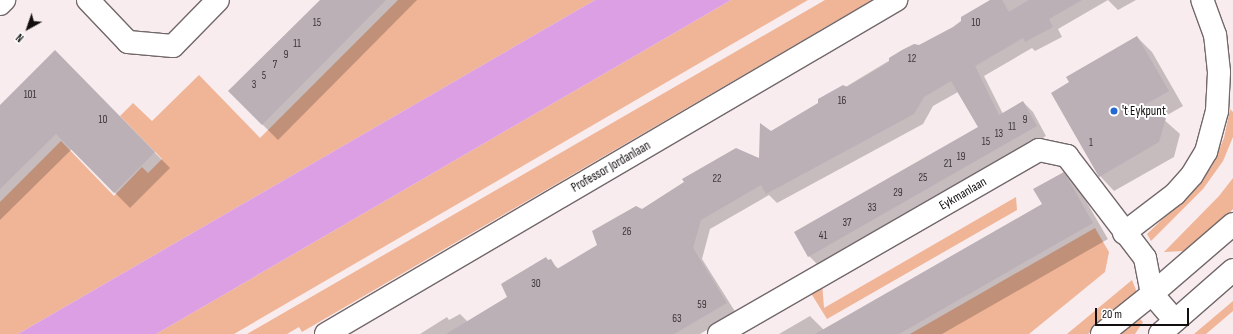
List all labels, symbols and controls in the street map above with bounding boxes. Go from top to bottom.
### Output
north arrow [8,8,48,48]
house number: 15 [313,16,321,30]
house number: 10 [972,16,980,30]
text: N [14,31,26,44]
house number: 11 [293,37,301,51]
house number: 9 [284,48,288,62]
house number: 12 [908,52,916,66]
house number: 7 [273,58,277,72]
house number: 5 [262,69,266,83]
house number: 3 [252,78,256,92]
house number: 101 [24,88,36,102]
house number: 16 [838,94,846,108]
place label: 't Eykpunt [1122,103,1166,119]
marker: 't Eykpunt [1109,106,1119,116]
house number: 10 [99,113,107,127]
house number: 9 [1023,113,1027,127]
house number: 11 [1008,120,1016,134]
house number: 13 [995,127,1003,141]
house number: 15 [982,135,990,149]
house number: 1 [1089,136,1093,150]
street label: Professor Jordanlaan [569,138,653,196]
house number: 19 [957,150,965,164]
house number: 21 [944,157,952,171]
house number: 25 [919,171,927,185]
house number: 22 [712,172,722,186]
street label: Eykmanlaan [936,174,990,214]
house number: 29 [893,186,903,200]
house number: 33 [867,201,877,215]
house number: 37 [842,216,852,230]
house number: 26 [622,225,632,239]
house number: 41 [819,229,827,243]
house number: 30 [531,277,541,291]
house number: 59 [697,298,707,312]
scale bar [1097,300,1191,326]
text: 20 m [1102,307,1122,322]
house number: 63 [672,312,682,326]

